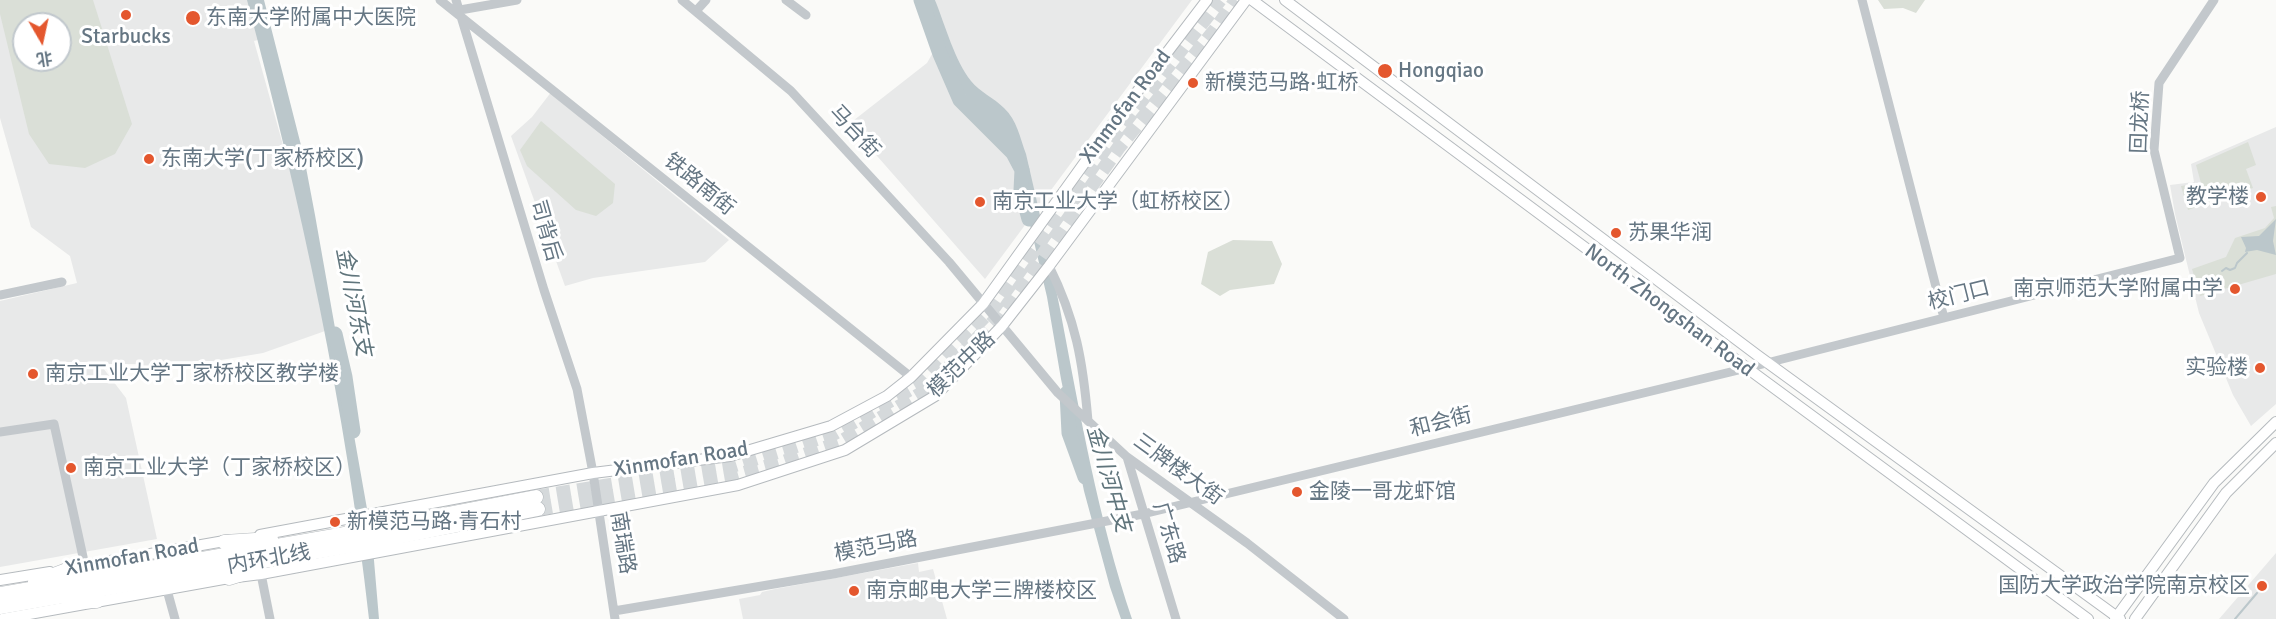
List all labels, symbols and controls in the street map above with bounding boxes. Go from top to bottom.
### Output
place label: 东南大学附属中大医院 [206,5,416,31]
marker: Starbucks [119,8,133,22]
marker: 东南大学附属中大医院 [184,9,202,27]
north arrow [12,12,72,72]
place label: Starbucks [81,24,171,50]
street label: Xinmofan Road [1075,45,1177,169]
text: 北 [35,47,54,69]
place label: Hongqiao [1398,58,1484,84]
marker: Hongqiao [1376,62,1394,80]
place label: 新模范马路·虹桥 [1205,70,1358,96]
marker: 新模范马路·虹桥 [1186,76,1200,90]
street label: 回龙桥 [2127,90,2155,154]
street label: 马台街 [823,100,885,164]
place label: 东南大学(丁家桥校区) [161,146,364,172]
street label: 铁路南街 [658,149,740,221]
marker: 东南大学(丁家桥校区) [142,152,156,166]
place label: 教学楼 [2186,184,2249,210]
place label: 南京工业大学（虹桥校区） [992,189,1244,215]
marker: 教学楼 [2254,190,2268,204]
marker: 南京工业大学（虹桥校区） [973,195,987,209]
street label: 司背后 [524,197,566,265]
place label: 苏果华润 [1628,220,1712,246]
marker: 苏果华润 [1609,226,1623,240]
street label: North Zhongshan Road [1579,239,1759,383]
water label: 金川河东支 [330,245,376,359]
street label: 校门口 [1925,276,1993,316]
place label: 南京师范大学附属中学 [2013,276,2223,302]
marker: 南京师范大学附属中学 [2228,282,2242,296]
street label: 模范中路 [923,327,1001,403]
place label: 实验楼 [2185,355,2248,381]
place label: 南京工业大学丁家桥校区教学楼 [45,361,339,387]
marker: 实验楼 [2253,361,2267,375]
marker: 南京工业大学丁家桥校区教学楼 [26,367,40,381]
street label: 和会街 [1407,403,1475,443]
water label: 金川河中支 [1080,422,1136,536]
street label: 三牌楼大街 [1128,429,1228,511]
street label: Xinmofan Road [612,437,750,483]
place label: 南京工业大学（丁家桥校区） [83,455,356,481]
marker: 南京工业大学（丁家桥校区） [64,461,78,475]
place label: 金陵一哥龙虾馆 [1309,479,1456,505]
marker: 金陵一哥龙虾馆 [1290,485,1304,499]
street label: 广东路 [1147,499,1189,567]
place label: 新模范马路·青石村 [347,509,521,535]
street label: 南瑞路 [605,510,639,576]
marker: 新模范马路·青石村 [328,515,342,529]
street label: 模范马路 [832,527,920,567]
street label: Xinmofan Road [63,534,201,582]
street label: 内环北线 [225,540,313,580]
place label: 国防大学政治学院南京校区 [1998,573,2250,599]
place label: 南京邮电大学三牌楼校区 [866,578,1097,604]
marker: 国防大学政治学院南京校区 [2255,579,2269,593]
marker: 南京邮电大学三牌楼校区 [847,584,861,598]

